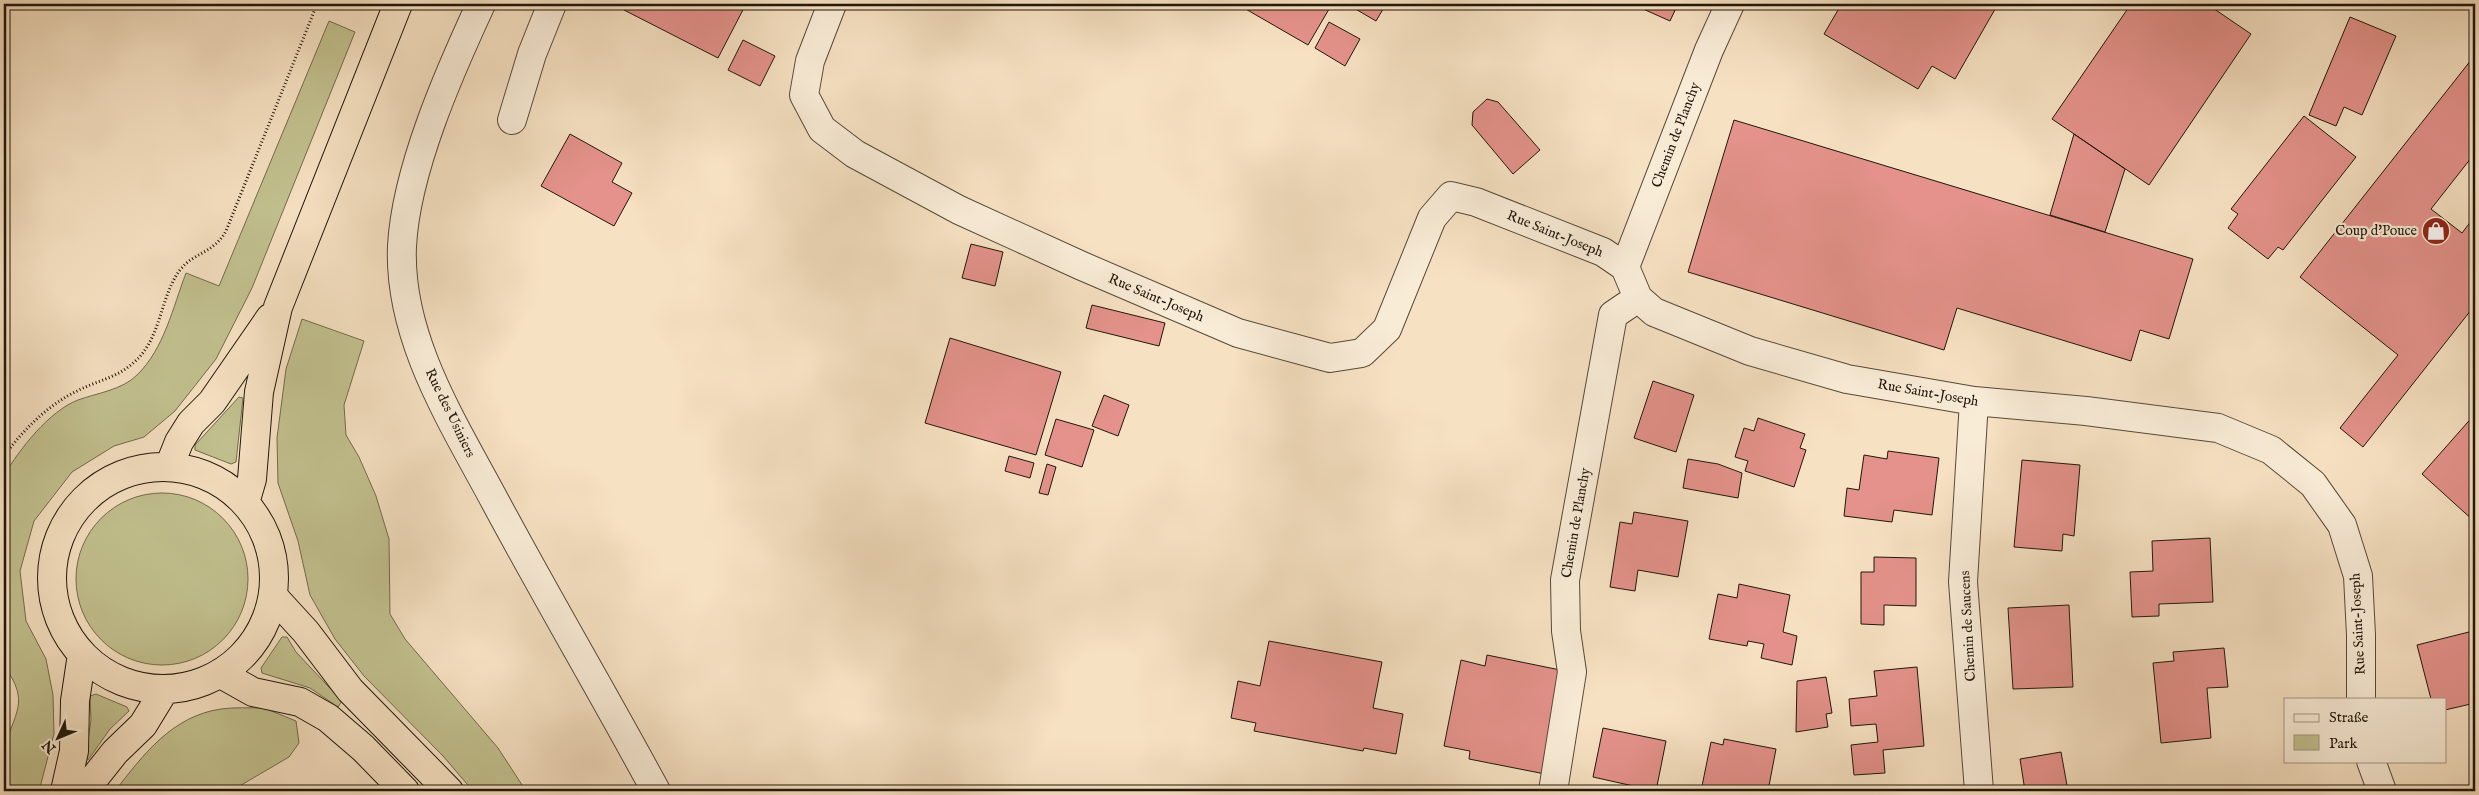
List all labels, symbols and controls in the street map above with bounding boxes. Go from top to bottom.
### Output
street label: Chemin de Planchy [1648,80,1704,190]
street label: Rue Saint-Joseph [1504,207,1606,262]
shop icon: Coup d'Pouce [2421,216,2451,246]
place label: Coup d'Pouce [2335,222,2418,240]
street label: Rue Saint-Joseph [1105,270,1207,326]
street label: Rue des Usiniers [421,365,479,461]
street label: Rue Saint-Joseph [1876,375,1980,411]
street label: Chemin de Planchy [1557,466,1595,579]
street label: Chemin de Saucens [1956,570,1980,682]
street label: Rue Saint-Joseph [2346,572,2370,676]
legend [2284,698,2446,762]
text: Straße [2329,708,2369,727]
north arrow [32,712,82,762]
text: Park [2329,734,2359,753]
text: N [39,736,61,758]

